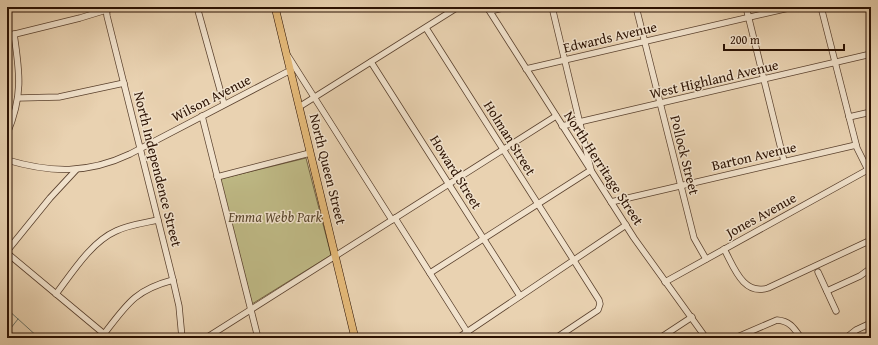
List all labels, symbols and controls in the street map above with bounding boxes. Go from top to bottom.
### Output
street label: Edwards Avenue [561,16,659,58]
scale bar [724,26,844,52]
text: 200 m [730,31,760,48]
street label: West Highland Avenue [648,54,781,104]
street label: Wilson Avenue [168,69,254,127]
street label: North Independence Street [129,89,187,249]
street label: Holman Street [479,97,541,179]
street label: North Herritage Street [559,107,649,229]
street label: North Queen Street [305,112,351,227]
street label: Pollock Street [665,113,705,197]
street label: Howard Street [425,131,487,213]
street label: Barton Avenue [710,136,799,175]
street label: Jones Avenue [720,187,800,244]
park label: Emma Webb Park [227,207,322,227]

